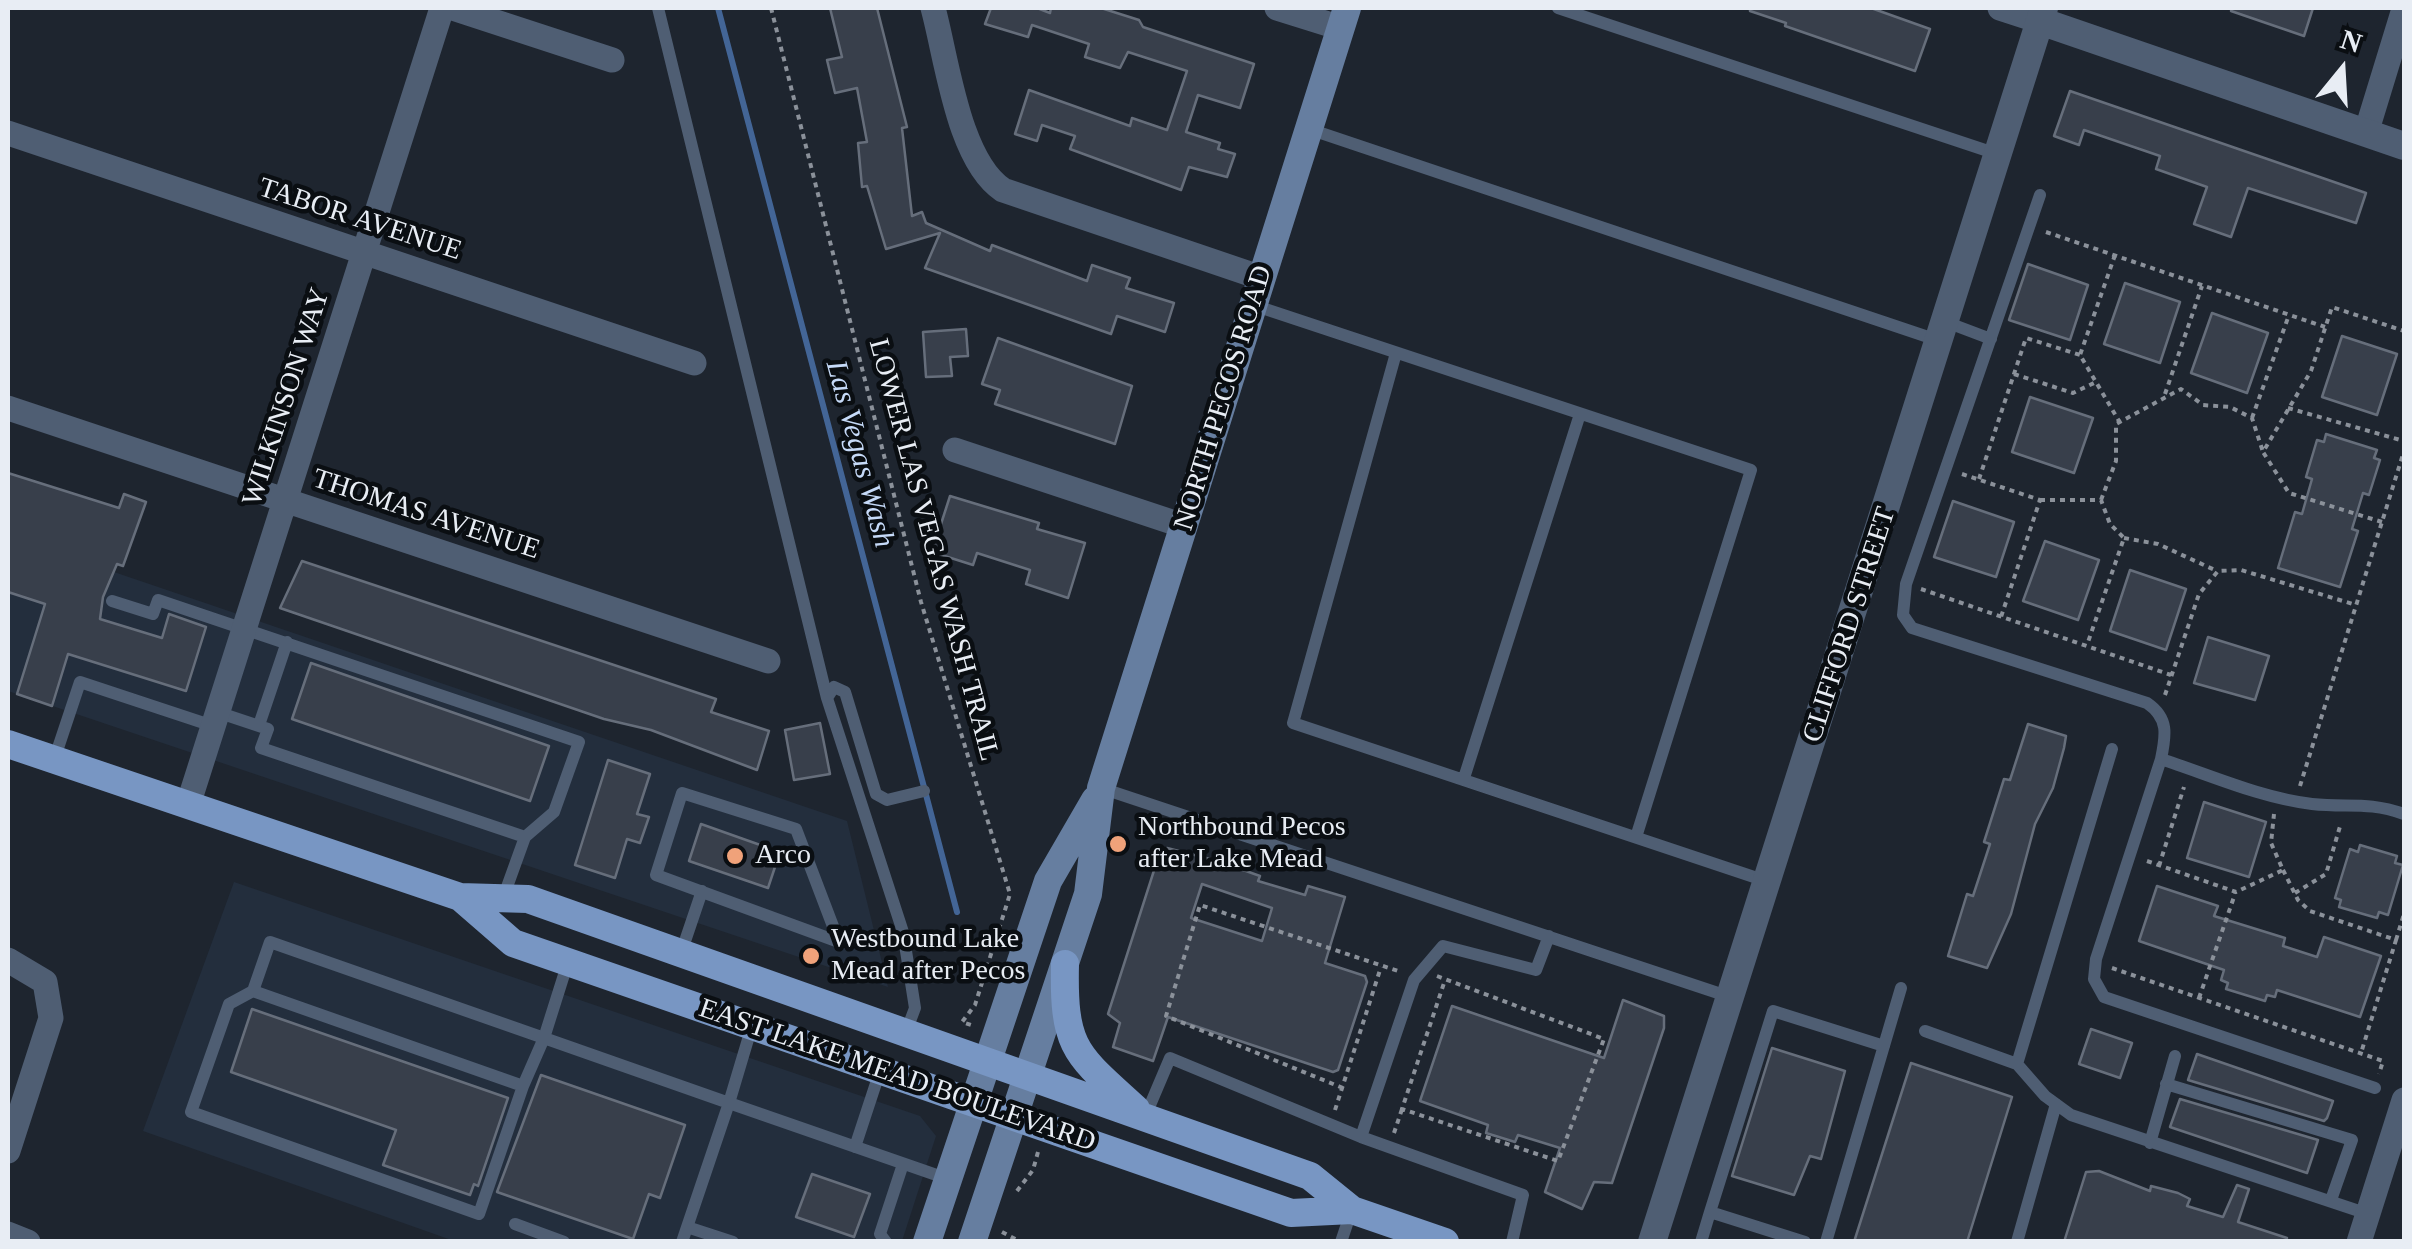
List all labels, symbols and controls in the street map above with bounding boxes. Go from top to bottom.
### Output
north arrow [2292,20,2392,120]
text: N [2337,23,2366,59]
street label: TABOR AVENUE [254,171,466,269]
street label: NORTH PECOS ROAD [1168,261,1280,535]
street label: WILKINSON WAY [236,284,338,510]
street label: LOWER LAS VEGAS WASH TRAIL [860,335,1006,765]
water label: Las Vegas Wash [817,356,901,552]
street label: THOMAS AVENUE [308,462,544,568]
street label: CLIFFORD STREET [1796,503,1904,747]
place label: Northbound Pecos after Lake Mead [1138,811,1346,877]
marker: Northbound Pecos after Lake Mead [1107,833,1129,855]
place label: Arco [755,839,811,873]
marker: Arco [724,845,746,867]
place label: Westbound Lake Mead after Pecos [831,923,1025,989]
marker: Westbound Lake Mead after Pecos [800,945,822,967]
street label: EAST LAKE MEAD BOULEVARD [694,992,1100,1160]

